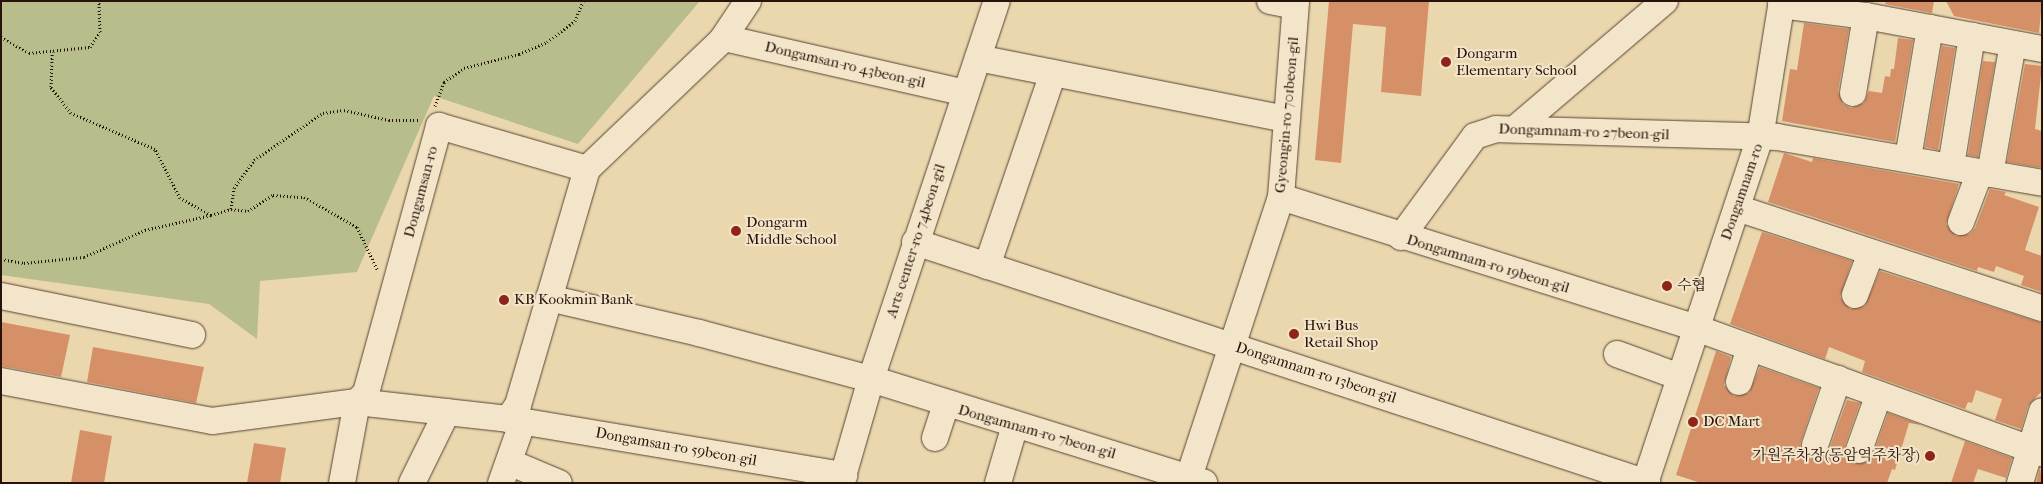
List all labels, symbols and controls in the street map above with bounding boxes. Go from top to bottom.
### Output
street label: Gyeongin-ro 701beon-gil [1271,36,1303,194]
street label: Dongamsan-ro 43beon-gil [763,38,927,92]
place label: Dongarm Elementary School [1456,44,1577,79]
marker: Dongarm Elementary School [1440,56,1452,68]
street label: Dongamnam-ro 27beon-gil [1498,120,1670,144]
street label: Dongamnam-ro [1717,141,1767,243]
street label: Dongamsan-ro [400,144,442,240]
street label: Arts center-ro 74beon-gil [883,162,949,320]
place label: Dongarm Middle School [746,213,837,248]
marker: Dongarm Middle School [730,225,742,237]
street label: Dongamnam-ro 19beon-gil [1404,231,1572,297]
place label: 수협 [1677,277,1706,295]
marker: 수협 [1661,280,1673,292]
place label: KB Kookmin Bank [514,291,633,309]
marker: KB Kookmin Bank [498,294,510,306]
place label: Hwi Bus Retail Shop [1304,316,1378,351]
marker: Hwi Bus Retail Shop [1288,328,1300,340]
street label: Dongamnam-ro 13beon-gil [1233,339,1399,407]
street label: Dongamnam-ro 7beon-gil [956,401,1118,463]
place label: DC Mart [1703,413,1760,431]
marker: DC Mart [1687,416,1699,428]
street label: Dongamsan-ro 59beon-gil [594,424,758,470]
place label: 가원주차장(동암역주차장) [1752,447,1920,465]
marker: 가원주차장(동암역주차장) [1924,450,1936,462]

